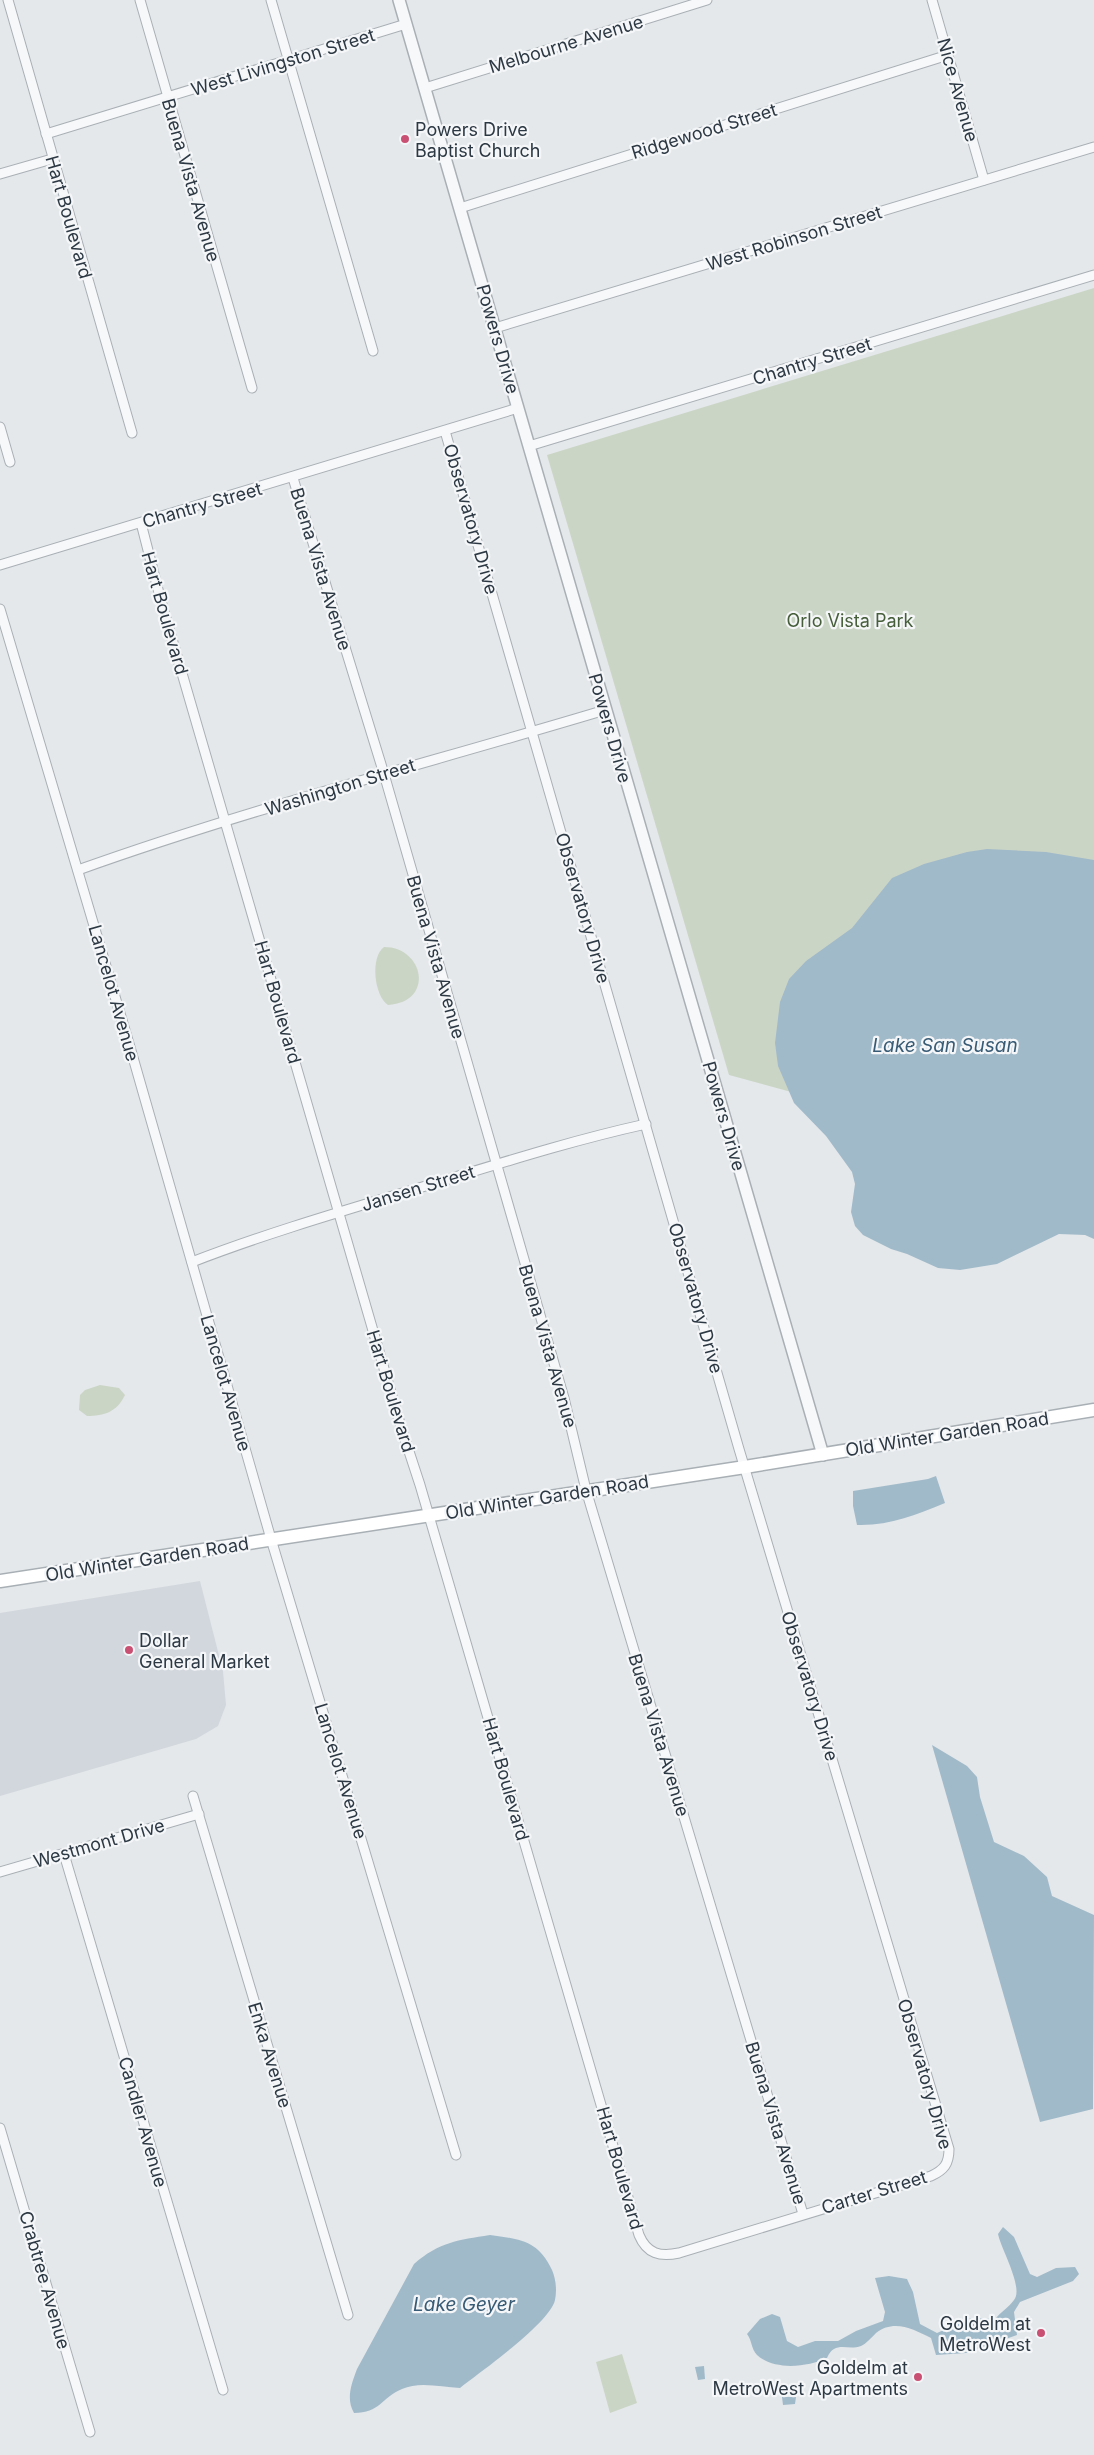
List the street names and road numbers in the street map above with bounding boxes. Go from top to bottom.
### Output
street label: Melbourne Avenue [486,11,646,77]
street label: West Livingston Street [189,24,377,100]
street label: Nice Avenue [933,36,983,144]
street label: Buena Vista Avenue [158,96,224,264]
street label: Ridgewood Street [629,99,779,163]
street label: Hart Boulevard [41,153,97,281]
street label: West Robinson Street [704,201,885,275]
street label: Powers Drive [472,282,524,396]
street label: Chantry Street [750,333,874,389]
street label: Observatory Drive [439,441,503,597]
street label: Chantry Street [140,478,264,532]
street label: Buena Vista Avenue [286,485,356,653]
street label: Hart Boulevard [137,549,193,677]
street label: Powers Drive [584,671,636,785]
street label: Washington Street [262,754,418,820]
street label: Observatory Drive [551,830,615,986]
street label: Buena Vista Avenue [403,873,469,1041]
street label: Lancelot Avenue [84,922,144,1064]
street label: Hart Boulevard [250,938,306,1066]
street label: Powers Drive [698,1059,750,1173]
street label: Jansen Street [359,1161,477,1215]
street label: Observatory Drive [664,1220,728,1376]
street label: Buena Vista Avenue [515,1262,581,1430]
street label: Lancelot Avenue [196,1312,256,1454]
street label: Hart Boulevard [362,1327,420,1455]
street label: Old Winter Garden Road [844,1408,1050,1460]
street label: Old Winter Garden Road [444,1471,650,1523]
street label: Old Winter Garden Road [44,1533,250,1585]
street label: Observatory Drive [777,1609,843,1763]
street label: Buena Vista Avenue [624,1651,694,1819]
street label: Lancelot Avenue [310,1700,372,1842]
street label: Hart Boulevard [478,1715,534,1843]
street label: Westmont Drive [31,1814,167,1872]
street label: Observatory Drive [893,1996,957,2152]
street label: Enka Avenue [244,1999,296,2111]
street label: Buena Vista Avenue [741,2039,811,2207]
street label: Candler Avenue [114,2054,172,2190]
street label: Hart Boulevard [592,2104,648,2232]
street label: Carter Street [819,2166,929,2218]
street label: Crabtree Avenue [15,2209,75,2351]

